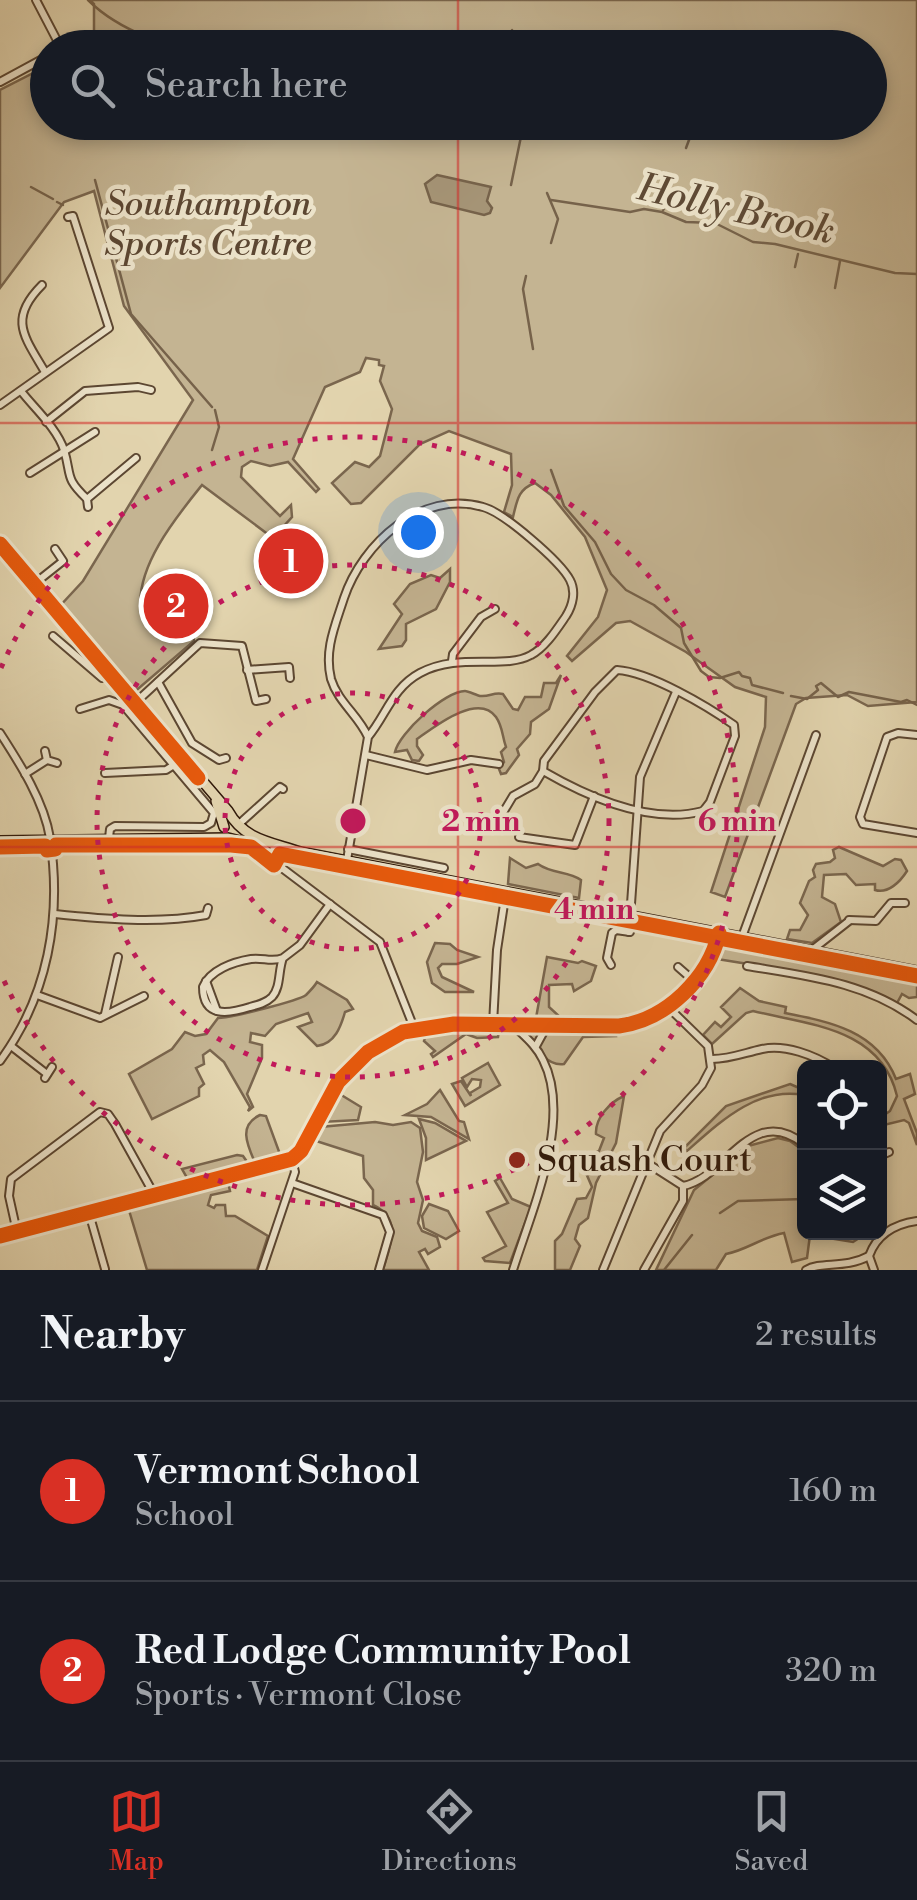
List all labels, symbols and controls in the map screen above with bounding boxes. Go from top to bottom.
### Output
search box [30,30,887,140]
icon: search [65,58,120,113]
text: Search here [145,62,348,109]
water label: Holly Brook [632,164,839,256]
park label: Southampton Sports Centre [104,183,312,266]
your location [393,507,444,558]
pin: 1 [258,524,324,598]
pin: 2 [144,568,208,644]
centre of rings [335,803,371,839]
text: 2 min [442,803,521,841]
text: 6 min [698,803,777,841]
text: 4 min [554,891,635,929]
map controls [797,1060,887,1240]
button: locate [797,1060,887,1150]
place label: Squash Court [537,1139,752,1182]
marker: Squash Court [506,1149,528,1171]
button: layers [797,1150,887,1240]
text: Nearby [40,1309,185,1362]
text: 2 results [755,1315,877,1355]
text: Vermont School [135,1448,419,1495]
text: 1 [65,1471,80,1511]
text: 160 m [789,1471,877,1511]
text: School [135,1495,234,1535]
text: Red Lodge Community Pool [135,1628,631,1675]
text: 2 [62,1651,83,1691]
text: 320 m [785,1651,877,1691]
text: Sports · Vermont Close [135,1675,462,1715]
tab: Map [109,1784,164,1879]
tab: Directions [382,1784,517,1879]
tab: Saved [735,1784,808,1879]

